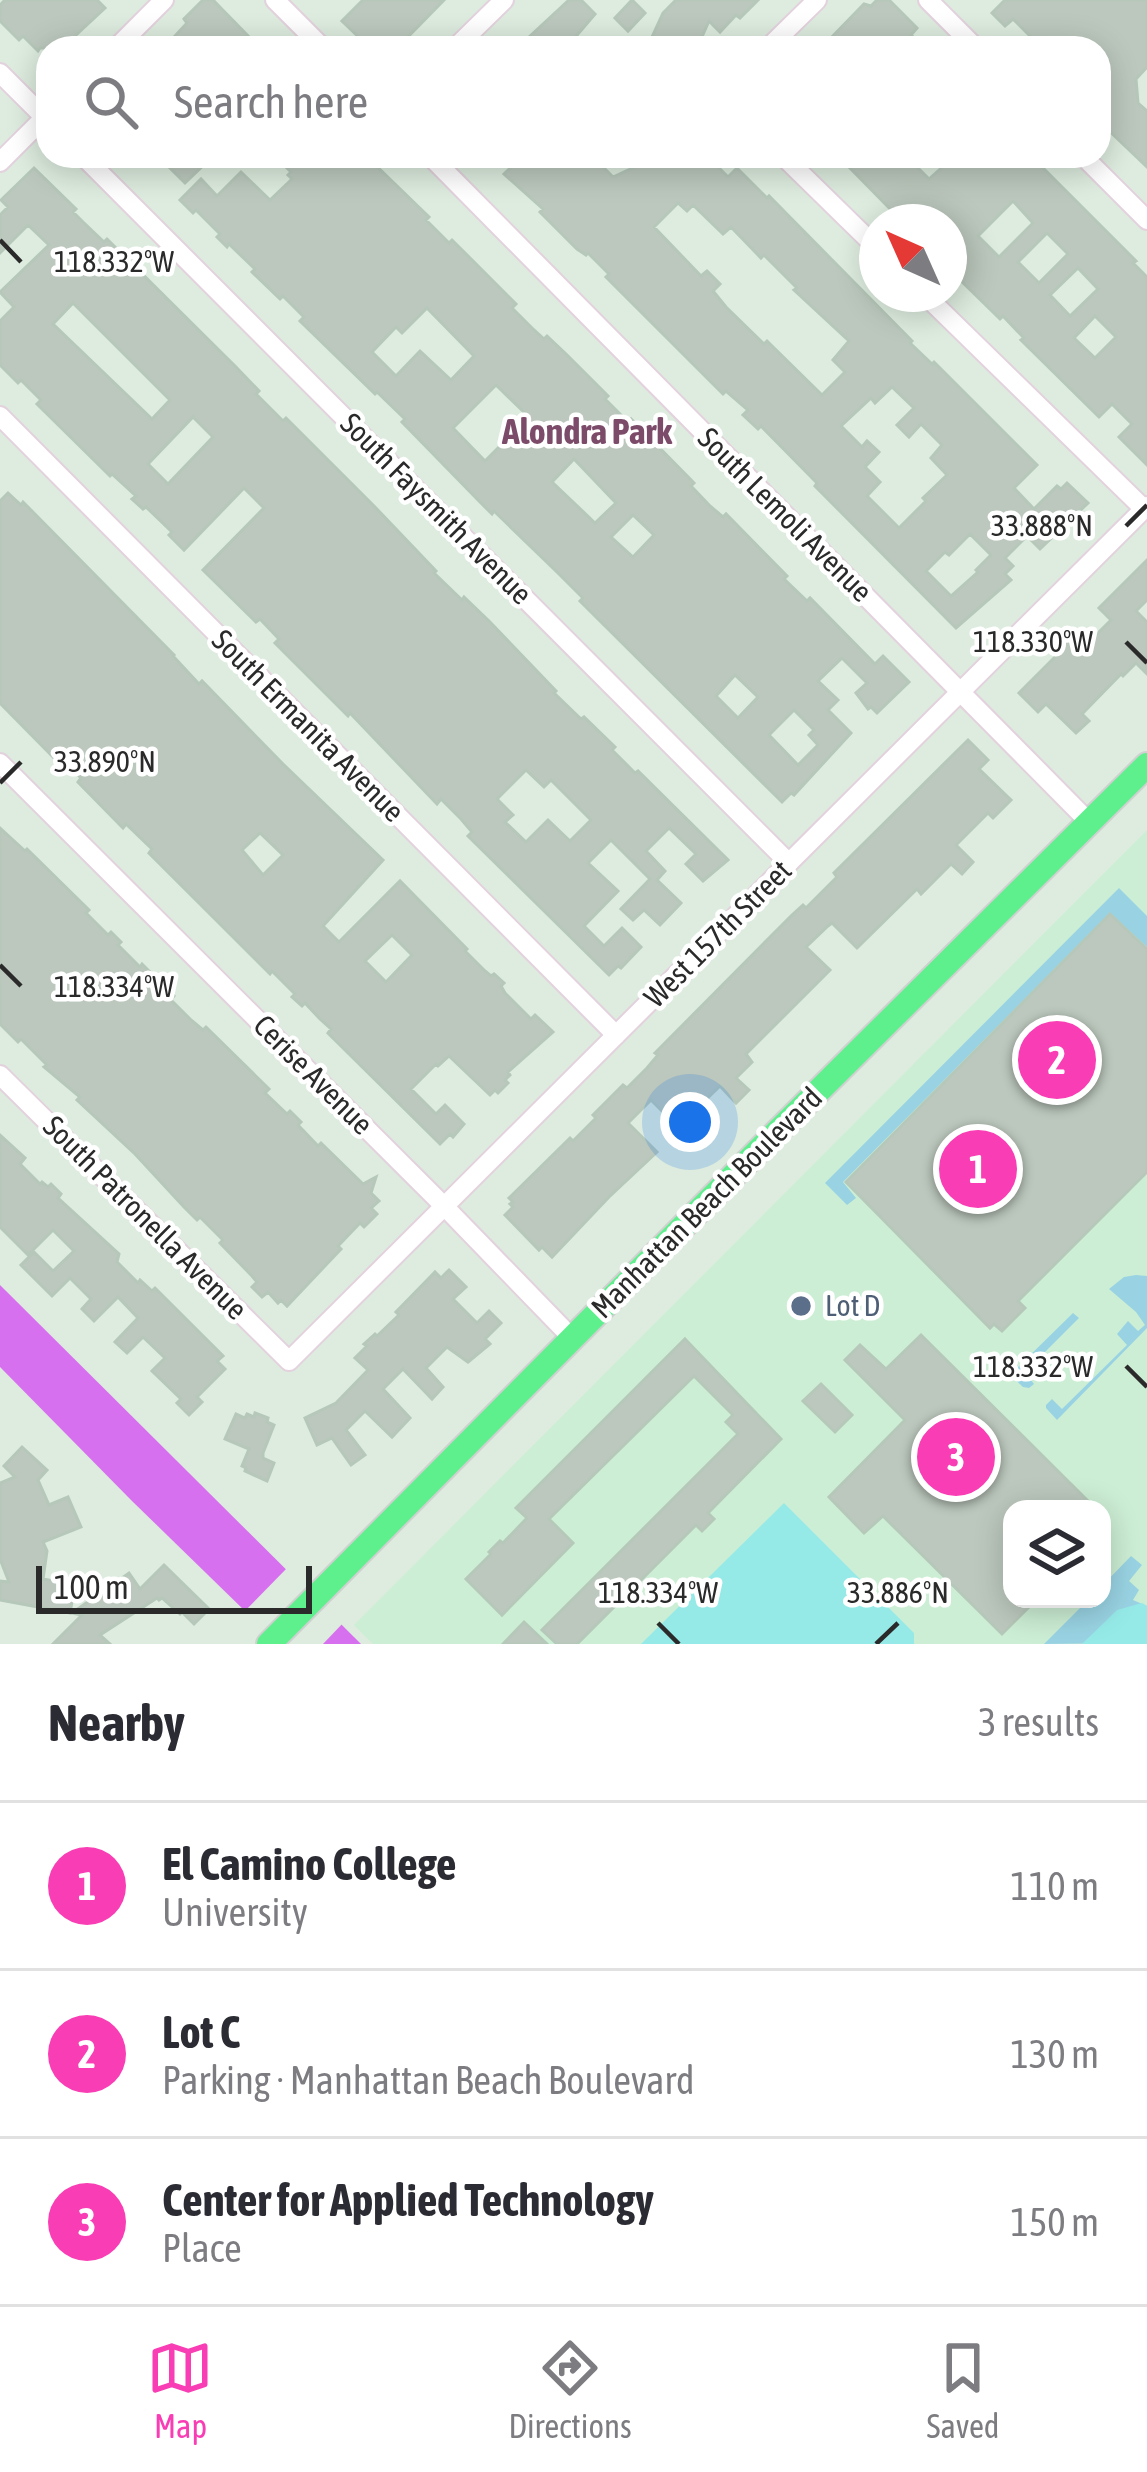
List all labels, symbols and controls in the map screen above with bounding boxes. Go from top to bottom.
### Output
search box [36,36,1111,168]
icon: search [78,69,144,135]
text: Search here [174,76,368,128]
north arrow [859,204,967,312]
text: 118.332°W [54,244,174,278]
street label: South Faysmith Avenue [334,406,539,611]
district label: Alondra Park [501,410,673,452]
street label: South Lemoli Avenue [692,420,880,608]
text: 33.888°N [991,508,1093,542]
street label: South Ermanita Avenue [206,622,412,828]
text: 118.330°W [973,624,1093,658]
text: 33.890°N [54,744,156,778]
street label: West 157th Street [637,853,798,1014]
text: 118.334°W [54,969,174,1003]
street label: Cerise Avenue [247,1008,380,1141]
pin: 2 [1018,1015,1096,1105]
street label: Manhattan Beach Boulevard [584,1080,828,1324]
your location [660,1092,720,1152]
street label: South Patronella Avenue [37,1109,254,1326]
pin: 1 [939,1124,1017,1214]
place label: Lot D [825,1288,880,1322]
marker: Lot D [788,1293,814,1319]
text: 118.332°W [973,1349,1093,1383]
pin: 3 [917,1412,995,1502]
map controls [1003,1500,1111,1608]
button: layers [1003,1500,1111,1608]
scale bar [36,1560,312,1613]
text: 100 m [54,1568,129,1606]
text: 118.334°W [598,1575,718,1609]
text: 33.886°N [847,1575,949,1609]
text: Nearby [48,1693,185,1752]
text: 3 results [978,1700,1099,1744]
text: El Camino College [162,1838,456,1890]
text: 1 [78,1864,96,1908]
text: 110 m [1011,1864,1099,1908]
text: University [162,1890,308,1934]
text: Lot C [162,2006,240,2058]
text: 2 [78,2032,96,2076]
text: 130 m [1011,2032,1099,2076]
text: Parking · Manhattan Beach Boulevard [162,2058,694,2102]
text: Center for Applied Technology [162,2174,654,2226]
text: 3 [78,2200,96,2244]
text: 150 m [1011,2200,1099,2244]
text: Place [162,2226,242,2270]
tab: Map [147,2335,213,2445]
tab: Directions [508,2335,632,2445]
tab: Saved [927,2335,999,2445]

